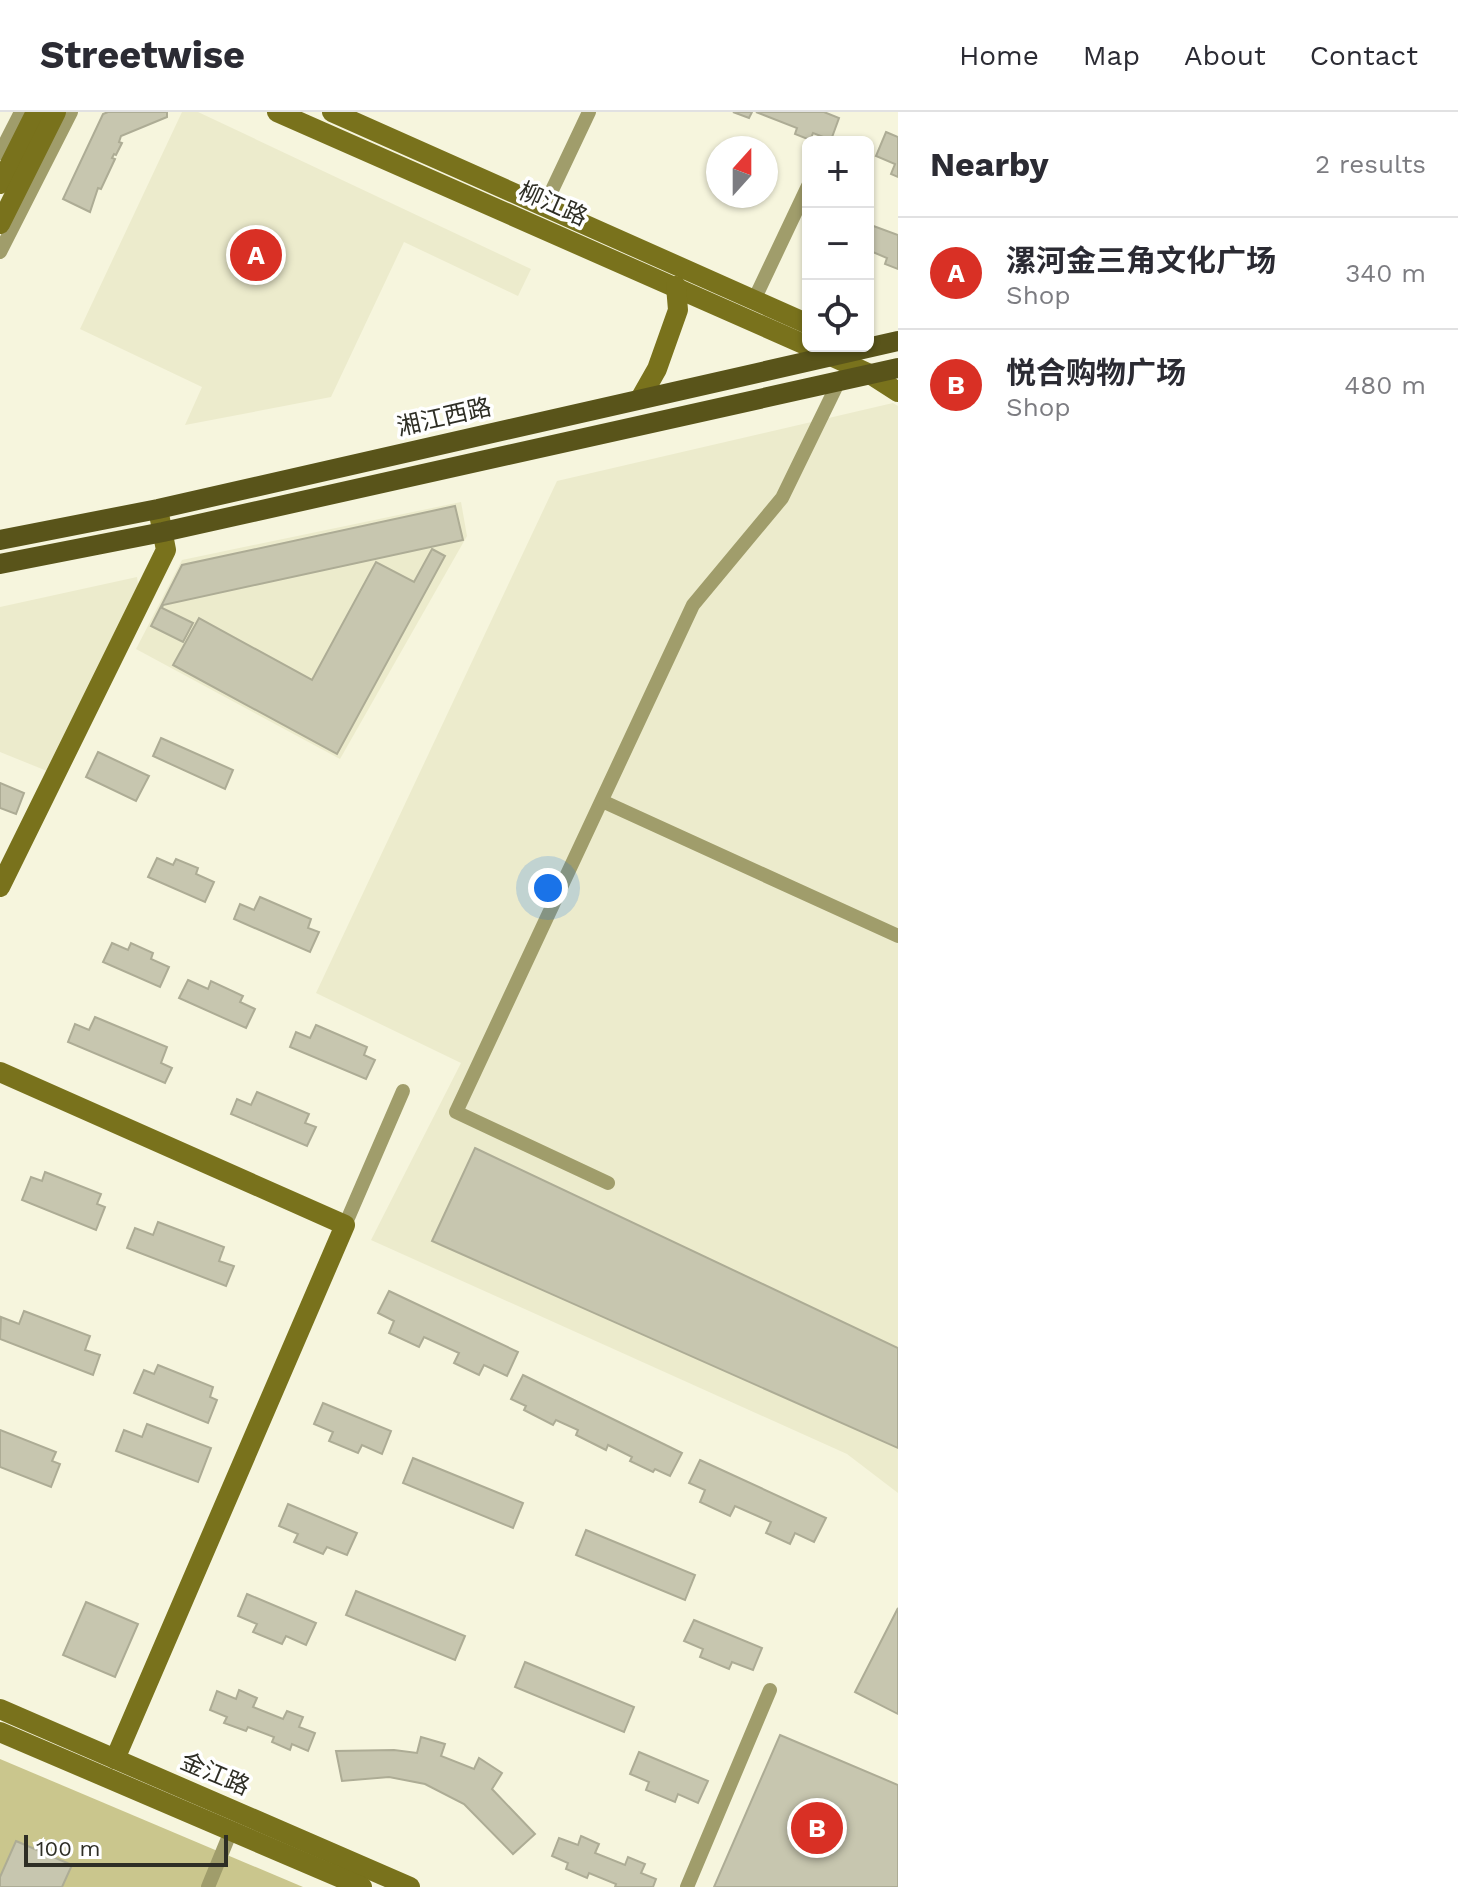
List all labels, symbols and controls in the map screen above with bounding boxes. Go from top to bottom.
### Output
text: Streetwise [40,33,245,77]
text: Home [959,39,1039,72]
text: Map [1083,39,1140,72]
text: About [1184,39,1266,72]
text: Contact [1310,39,1418,72]
north arrow [706,136,778,208]
map controls [802,136,874,352]
button: + [802,136,874,208]
text: Nearby [930,144,1049,184]
text: 2 results [1315,149,1426,179]
street label: 柳江路 [514,177,592,231]
button: − [802,208,874,280]
pin: A [230,225,282,285]
text: 漯河金三角文化广场 [1006,243,1276,278]
text: A [947,258,965,288]
text: 340 m [1345,258,1426,288]
button: locate [802,280,874,352]
text: Shop [1006,280,1071,310]
text: 悦合购物广场 [1006,355,1186,390]
text: B [947,370,965,400]
text: 480 m [1344,370,1426,400]
text: Shop [1006,392,1071,422]
street label: 湘江西路 [394,393,494,441]
your location [528,868,568,908]
street label: 金江路 [176,1747,254,1801]
pin: B [791,1798,843,1858]
scale bar [24,1831,228,1867]
text: 100 m [36,1836,100,1861]

